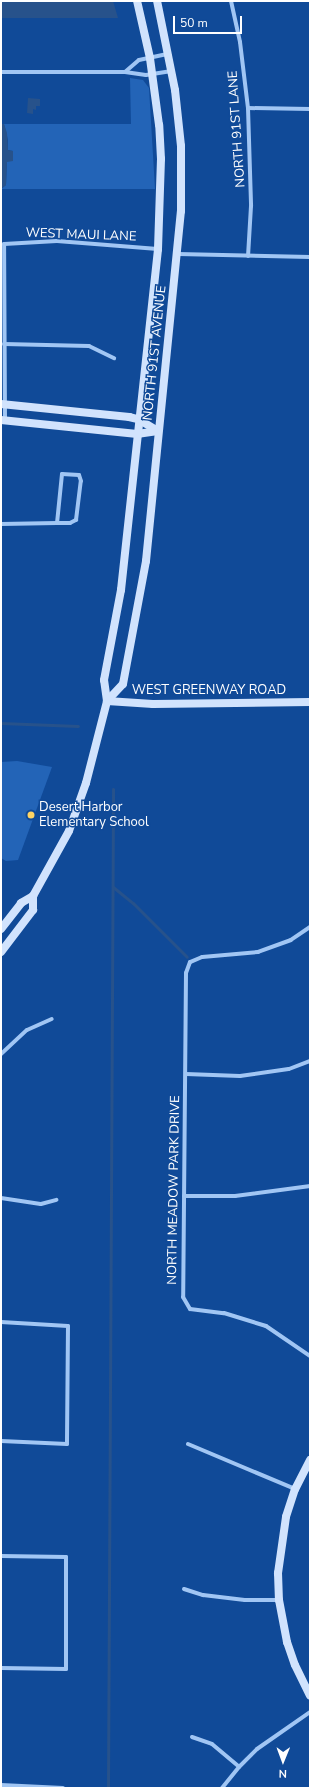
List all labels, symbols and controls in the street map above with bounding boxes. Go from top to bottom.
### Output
scale bar [175,8,244,34]
text: 50 m [180,15,208,31]
street label: NORTH 91ST LANE [225,70,249,188]
street label: WEST MAUI LANE [25,225,137,245]
street label: NORTH 91ST AVENUE [140,285,170,421]
street label: WEST GREENWAY ROAD [132,682,286,698]
place label: Desert Harbor Elementary School [39,800,149,831]
marker: Desert Harbor Elementary School [26,810,36,820]
street label: NORTH MEADOW PARK DRIVE [165,1095,183,1285]
north arrow [263,1741,303,1781]
text: N [279,1766,287,1781]

